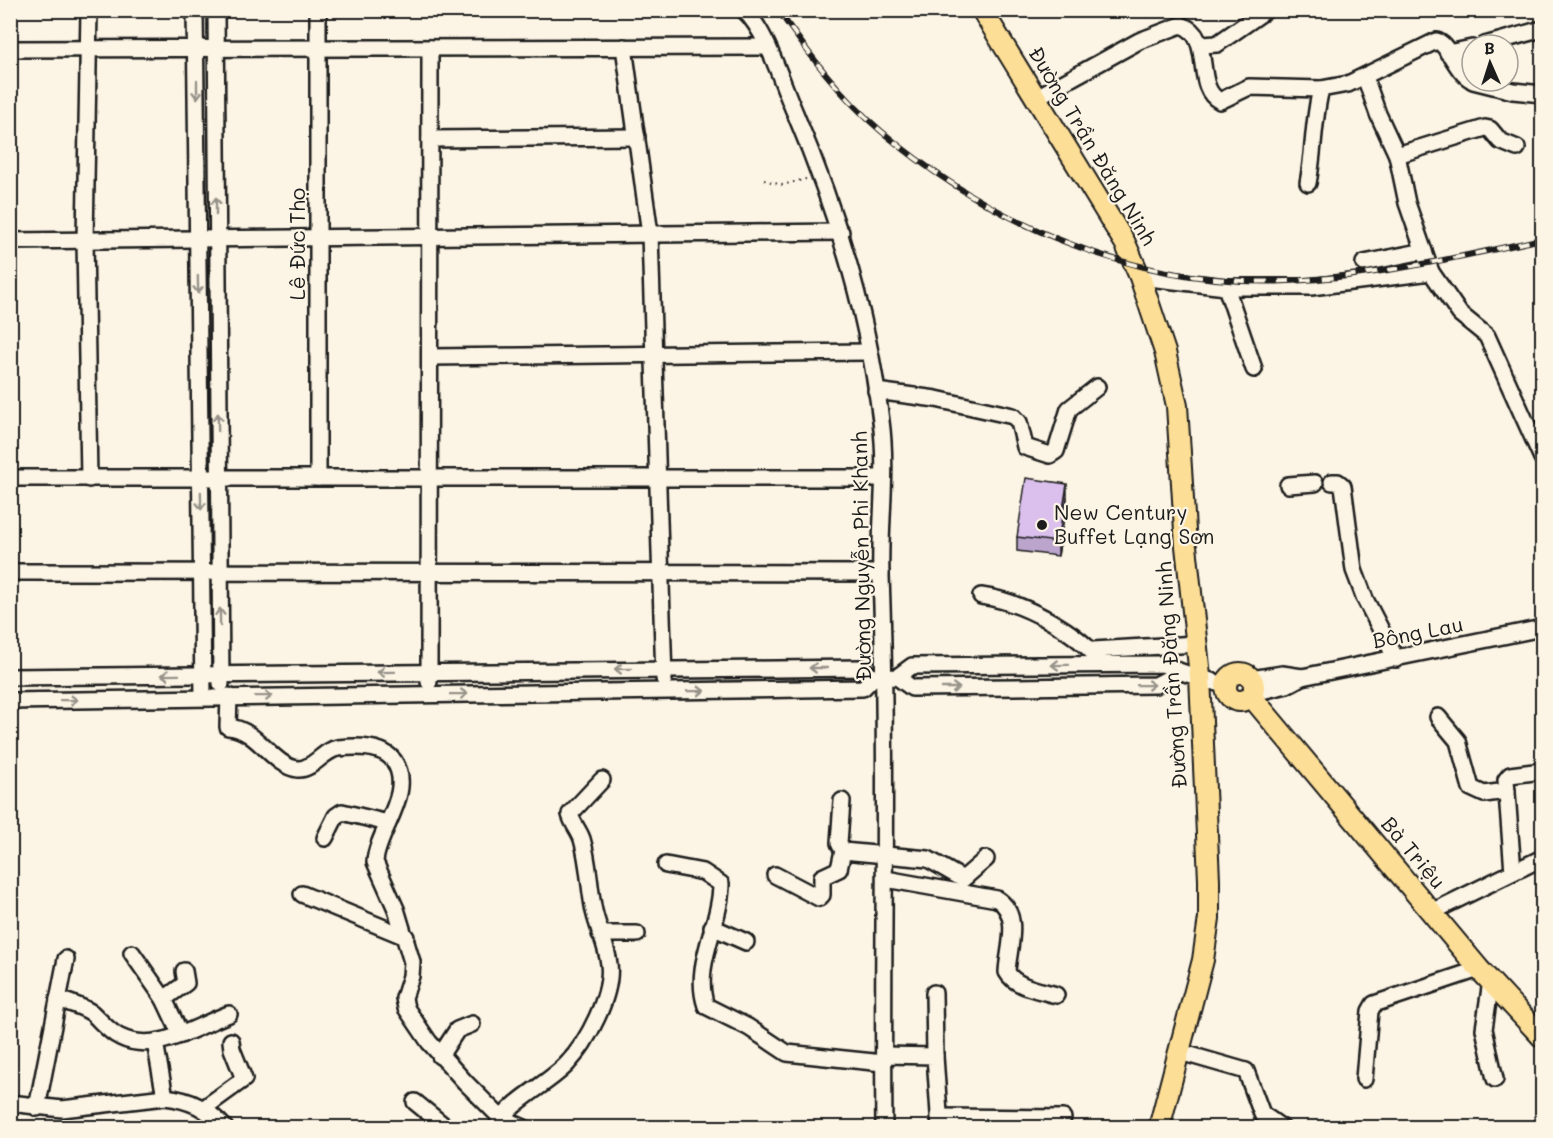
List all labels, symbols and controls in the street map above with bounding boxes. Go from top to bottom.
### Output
north arrow [1460,33,1520,93]
text: B [1483,37,1495,58]
street label: Đường Trần Đăng Ninh [1023,41,1163,250]
one-way arrow [191,79,202,99]
street label: Lê Đức Thọ [283,188,310,300]
one-way arrow [210,196,222,216]
one-way arrow [192,274,204,294]
one-way arrow [213,412,224,432]
street label: Đường Nguyễn Phi Khanh [845,431,876,681]
one-way arrow [195,490,207,510]
place label: New Century Buffet Lạng Sơn [1054,498,1214,549]
marker: New Century Buffet Lạng Sơn [1035,518,1049,532]
street label: Đường Trần Đăng Ninh [1149,561,1192,789]
one-way arrow [214,607,226,627]
street label: Bông Lau [1370,610,1465,654]
one-way arrow [1051,659,1071,671]
one-way arrow [809,662,829,674]
one-way arrow [614,663,634,675]
one-way arrow [377,667,397,678]
one-way arrow [161,669,181,681]
one-way arrow [1136,680,1156,691]
one-way arrow [941,682,961,694]
one-way arrow [685,685,705,696]
one-way arrow [448,688,468,699]
one-way arrow [253,690,273,702]
one-way arrow [58,694,78,706]
street label: Bà Triệu [1376,810,1452,894]

